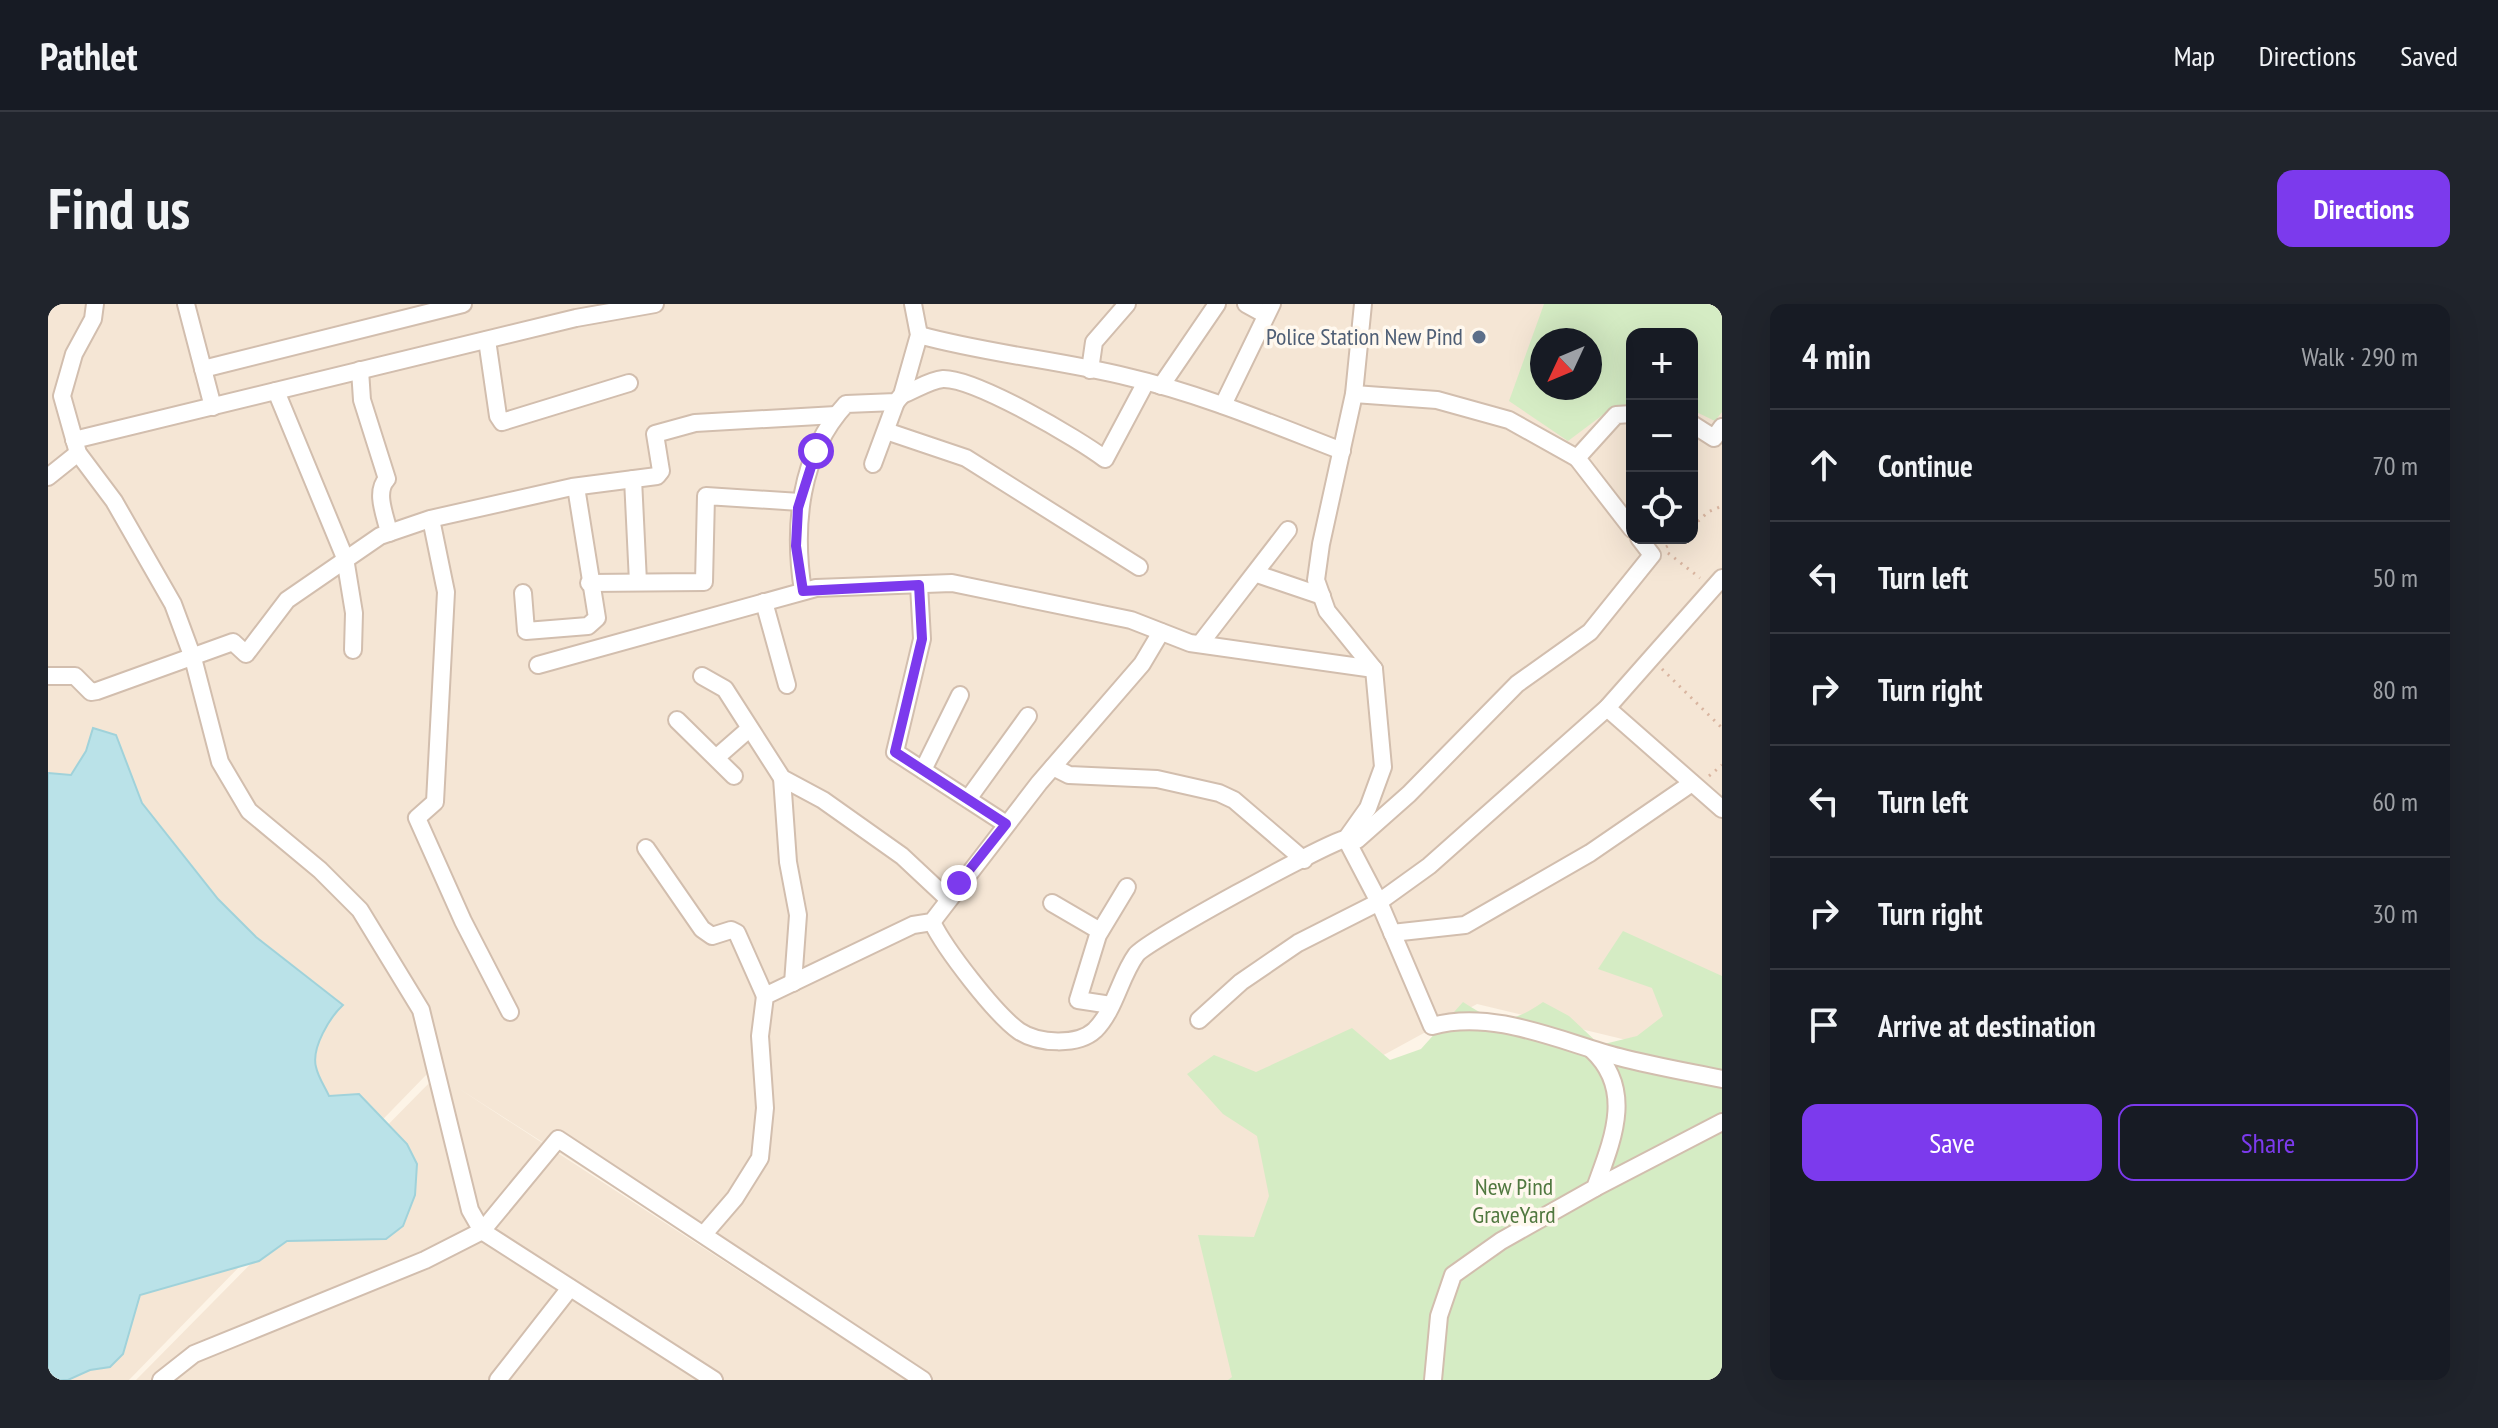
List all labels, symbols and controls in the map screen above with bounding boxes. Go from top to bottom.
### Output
text: Pathlet [40,31,138,80]
text: Map [2174,37,2215,74]
text: Directions [2259,37,2356,74]
text: Saved [2400,37,2458,74]
button: Directions [2277,170,2450,247]
text: Find us [48,172,190,244]
place label: Police Station New Pind [1266,321,1463,352]
marker: Police Station New Pind [1470,328,1488,346]
north arrow [1530,328,1602,400]
map controls [1626,328,1698,544]
button: + [1626,328,1698,400]
text: 4 min [1802,334,1871,378]
text: Walk · 290 m [2301,340,2418,373]
button: − [1626,400,1698,472]
route start [798,433,834,469]
icon: ahead [1802,443,1846,487]
text: Continue [1878,446,1973,485]
text: 70 m [2372,449,2418,482]
button: locate [1626,472,1698,544]
icon: left [1802,555,1846,599]
text: Turn left [1878,558,1968,597]
text: 50 m [2372,561,2418,594]
icon: right [1802,667,1846,711]
text: Turn right [1878,670,1982,709]
text: 80 m [2372,673,2418,706]
icon: left [1802,779,1846,823]
text: Turn left [1878,782,1968,821]
text: 60 m [2372,785,2418,818]
route end [941,865,977,901]
icon: right [1802,891,1846,935]
text: Turn right [1878,894,1982,933]
text: 30 m [2372,897,2418,930]
icon: arrive [1802,1003,1846,1047]
text: Arrive at destination [1878,1006,2096,1045]
button: Save [1802,1104,2102,1181]
button: Share [2118,1104,2418,1181]
park label: New Pind GraveYard [1472,1171,1556,1230]

